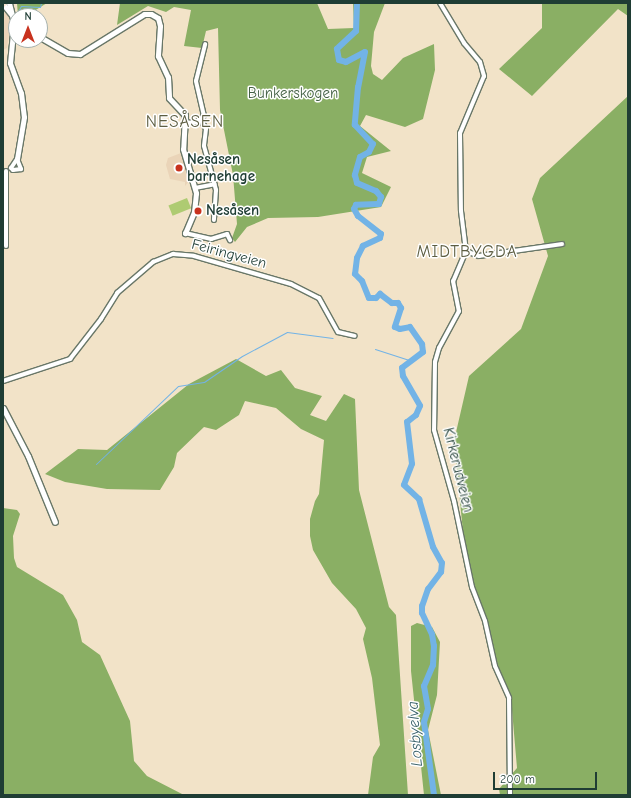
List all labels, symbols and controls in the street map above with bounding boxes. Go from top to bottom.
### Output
north arrow [8,8,48,48]
text: N [24,10,32,23]
park label: Bunkerskogen [248,85,338,103]
district label: NESÅSEN [146,112,224,132]
place label: Nesåsen barnehage [187,150,255,185]
marker: Nesåsen barnehage [174,163,184,173]
place label: Nesåsen [206,202,259,220]
marker: Nesåsen [193,206,203,216]
street label: Feiringveien [189,235,269,273]
district label: MIDTBYGDA [416,242,518,262]
street label: Kirkerudveien [439,426,477,514]
water label: Losbyelva [403,701,427,767]
scale bar [495,764,599,790]
text: 200 m [500,772,535,786]

